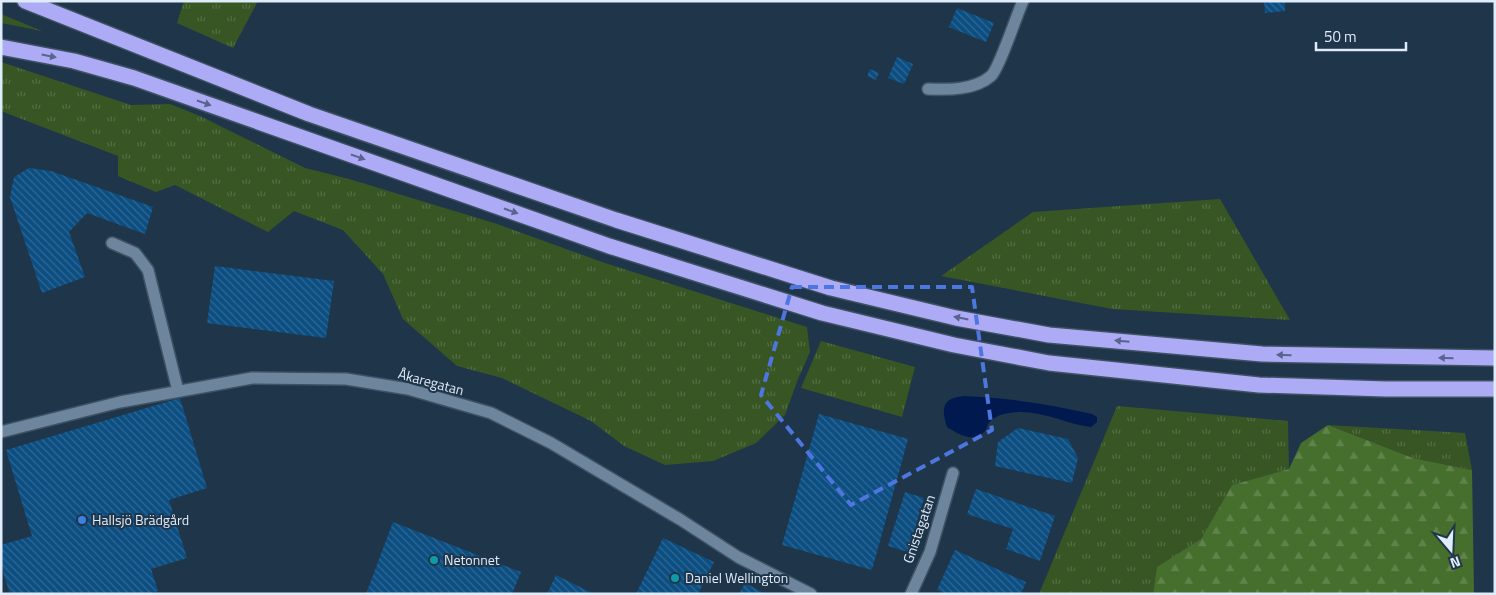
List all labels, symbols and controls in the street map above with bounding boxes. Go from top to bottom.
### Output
scale bar [1316,20,1406,52]
text: 50 m [1324,25,1357,48]
one-way arrow [41,52,57,60]
one-way arrow [197,100,212,107]
one-way arrow [350,154,365,161]
one-way arrow [504,207,519,215]
one-way arrow [953,314,969,322]
one-way arrow [1113,337,1129,345]
one-way arrow [1275,351,1291,359]
one-way arrow [1438,354,1454,362]
street label: Åkaregatan [396,363,466,400]
street label: Gnistagatan [897,492,940,566]
place label: Hallsjö Brädgård [92,509,189,530]
marker: Hallsjö Brädgård [76,514,88,526]
north arrow [1426,525,1476,575]
place label: Netonnet [444,549,500,570]
text: N [1447,551,1463,574]
marker: Netonnet [428,554,440,566]
place label: Daniel Wellington [685,567,788,588]
marker: Daniel Wellington [669,572,681,584]

